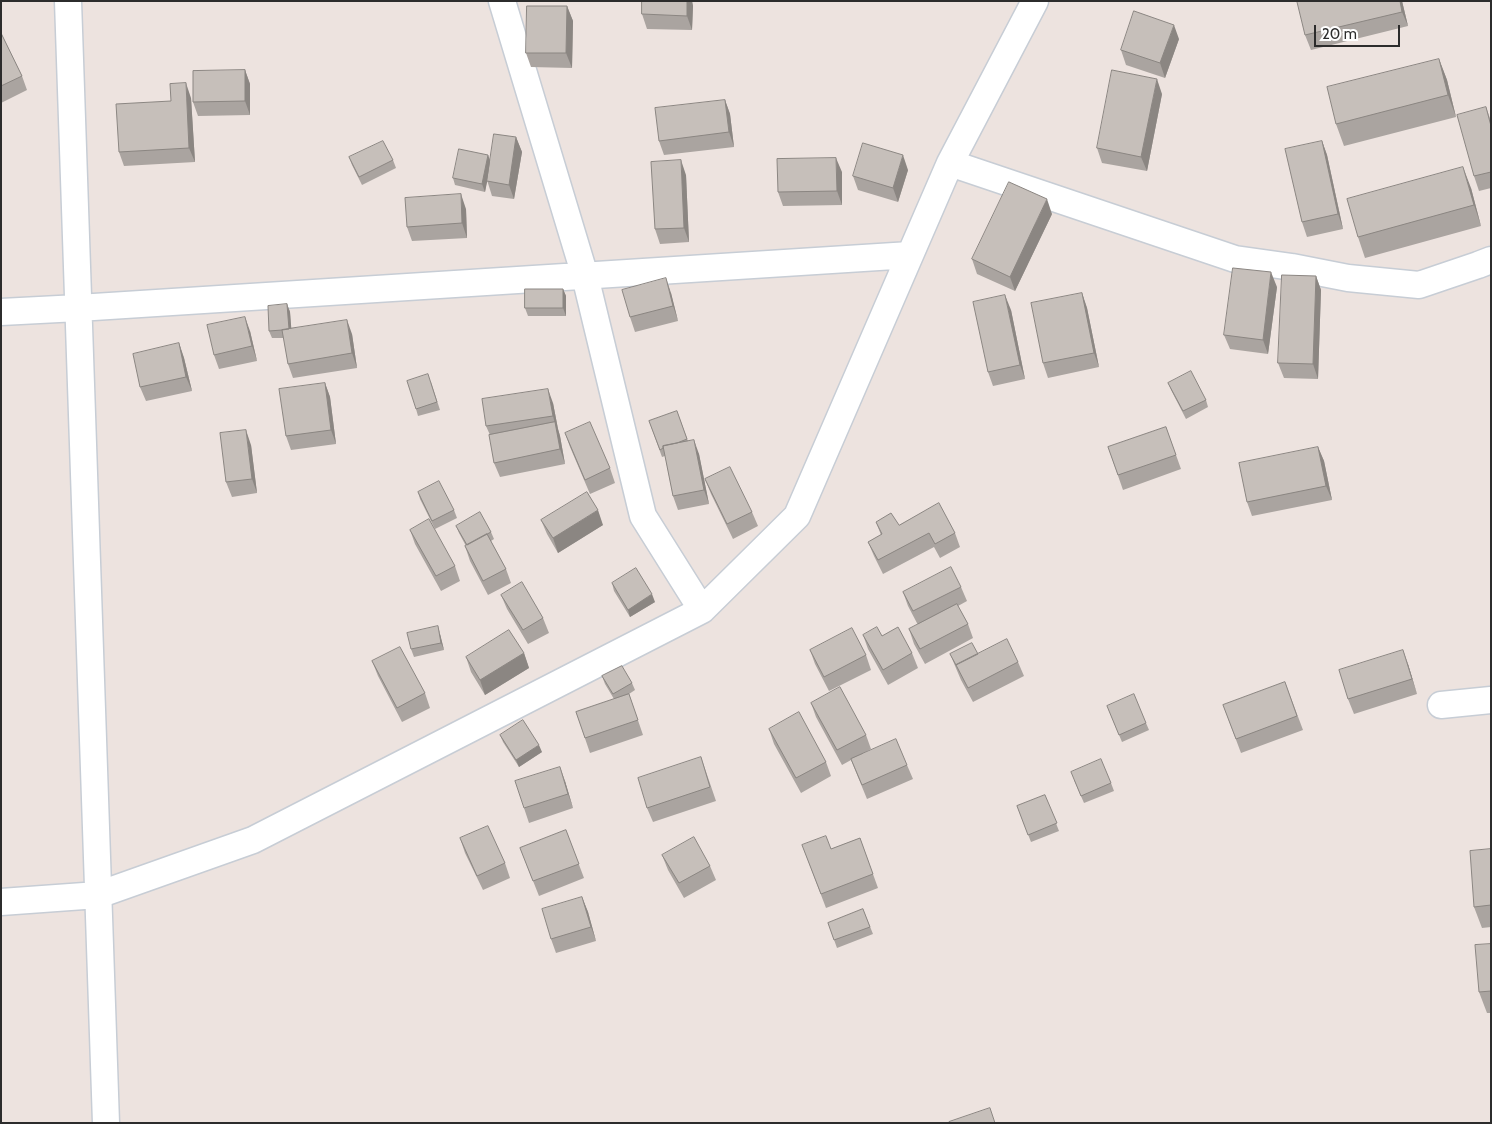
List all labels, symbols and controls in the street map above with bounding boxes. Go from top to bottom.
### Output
scale bar [1317,15,1403,47]
text: 20 m [1322,25,1357,43]

